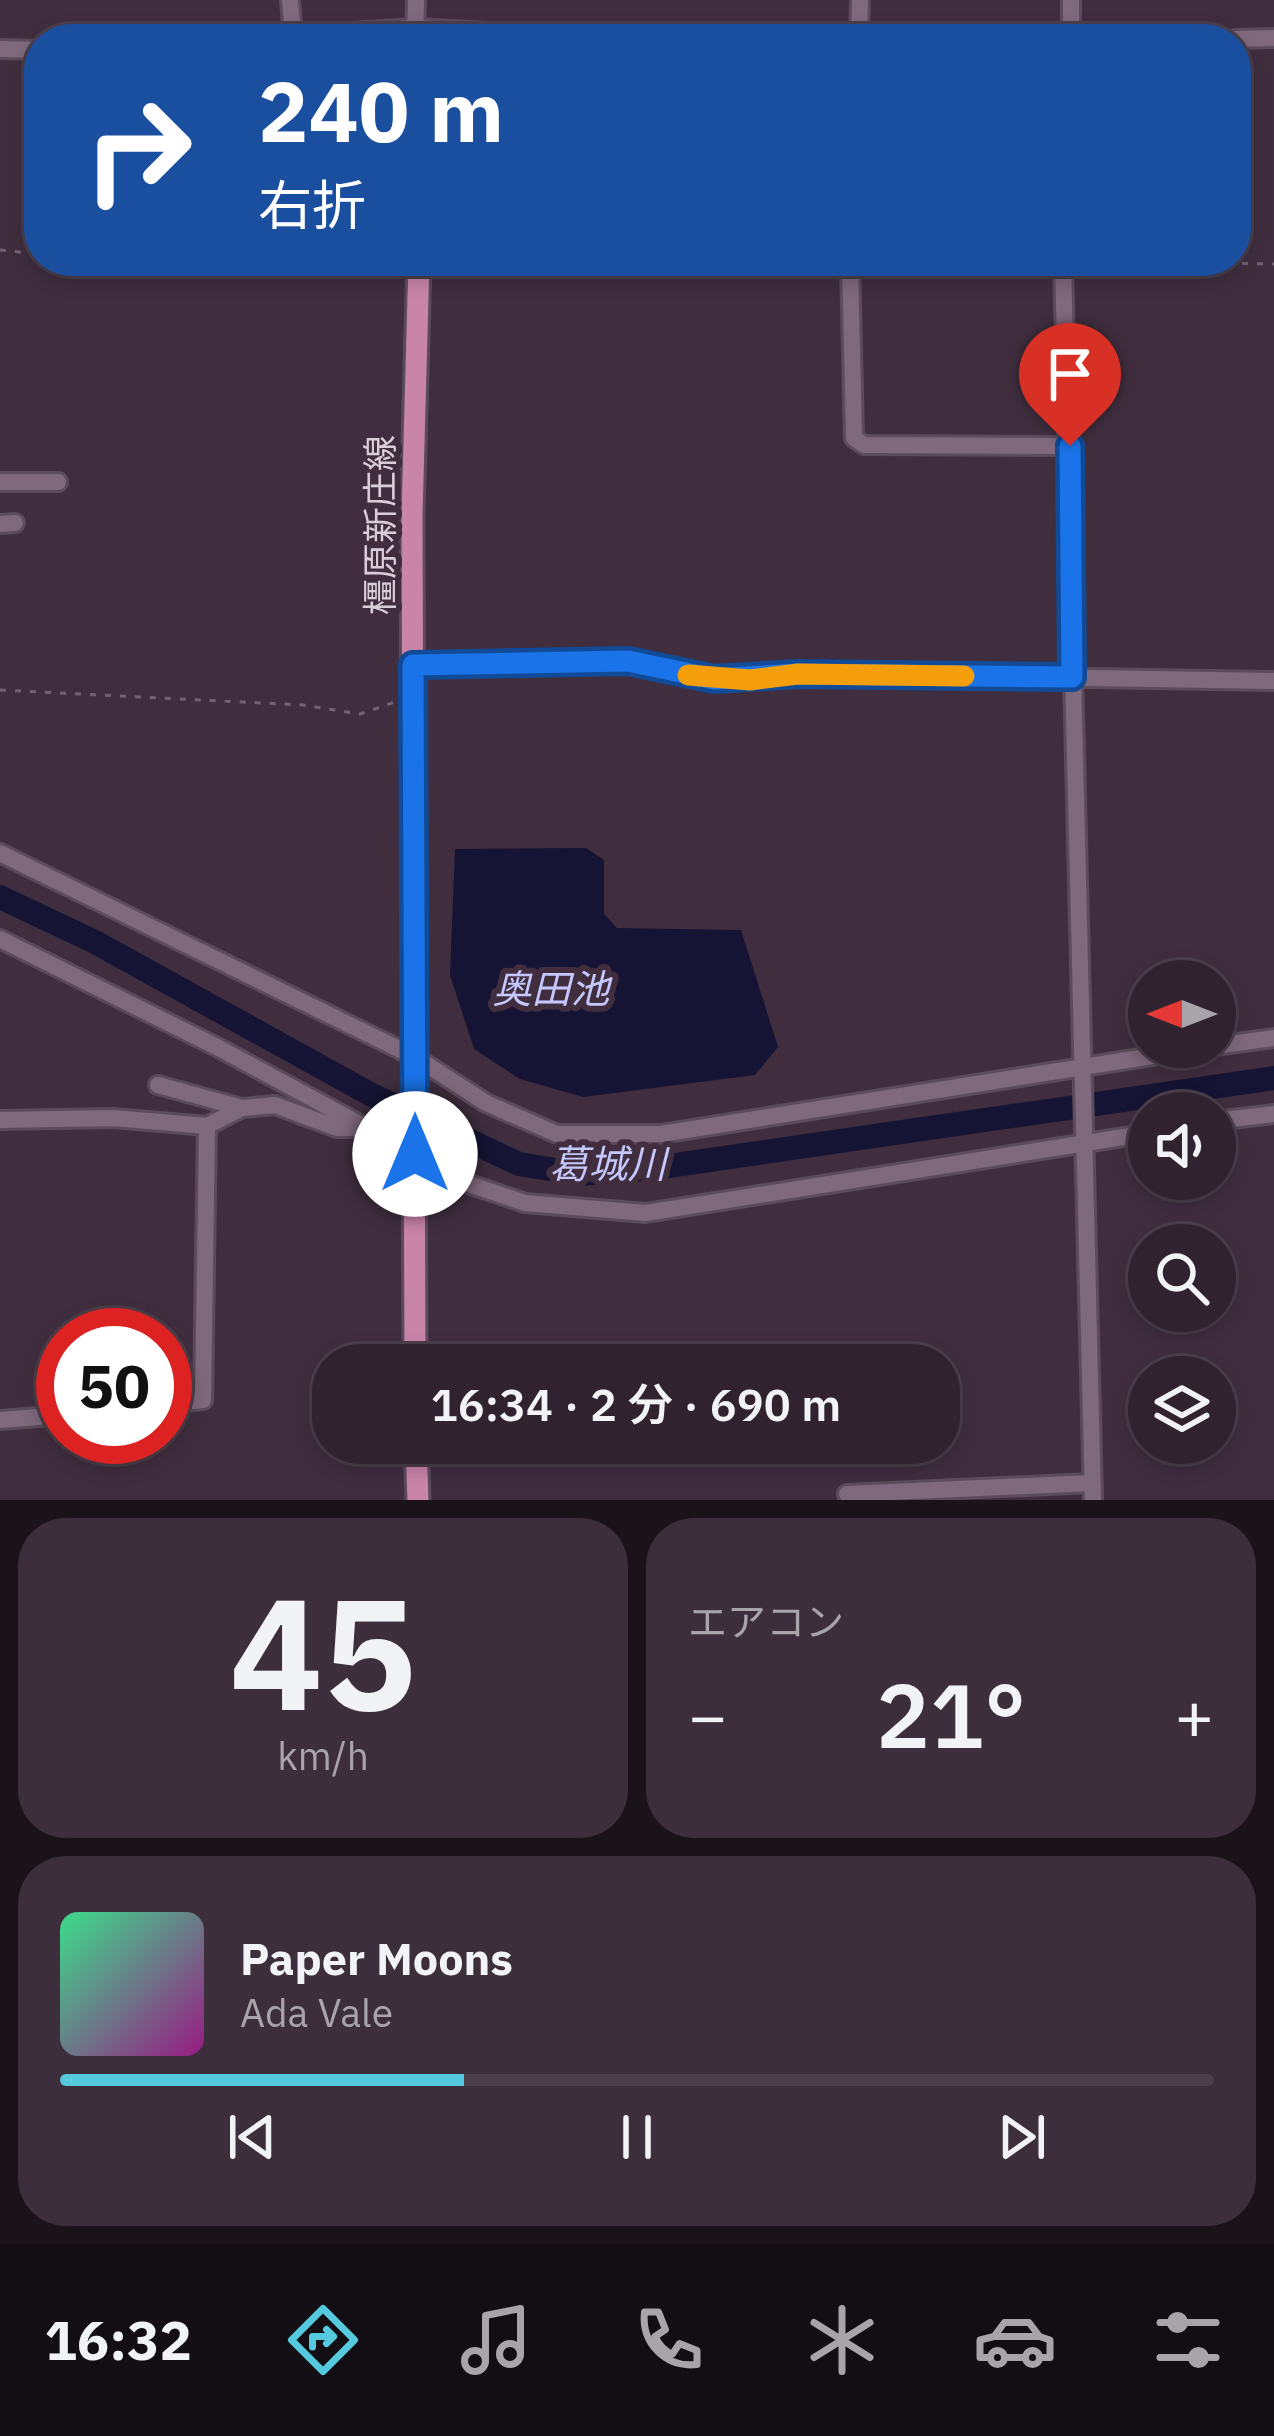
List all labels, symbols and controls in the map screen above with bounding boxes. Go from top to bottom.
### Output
text: 240 m [258,56,504,165]
icon: right [60,72,216,228]
text: 右折 [258,170,366,240]
pin [1019,323,1121,446]
icon: arrive [1037,341,1103,407]
street label: 橿原新庄線 [356,435,403,615]
north arrow [1128,960,1236,1068]
map controls [1128,960,1236,1464]
water label: 奥田池 [492,963,613,1014]
position arrow [352,1091,478,1217]
button: sound [1128,1092,1236,1200]
water label: 葛城川 [549,1138,670,1189]
button: search [1128,1224,1236,1332]
speed limit sign: 50 [36,1308,192,1464]
button: layers [1128,1356,1236,1464]
text: 16:34 · 2 分 · 690 m [431,1375,841,1433]
text: 45 [229,1550,417,1753]
text: エアコン [688,1596,844,1647]
text: 21° [876,1656,1026,1773]
text: − [688,1672,728,1758]
text: + [1174,1672,1214,1758]
text: km/h [277,1730,369,1781]
text: Paper Moons [240,1929,513,1987]
text: Ada Vale [240,1987,393,2038]
icon: previous [219,2104,285,2170]
icon: pause [604,2104,670,2170]
icon: next [989,2104,1055,2170]
icon: directions [281,2298,365,2382]
icon: music [454,2298,538,2382]
icon: phone [627,2298,711,2382]
icon: climate [800,2298,884,2382]
icon: car [973,2298,1057,2382]
icon: filters [1146,2298,1230,2382]
text: 16:32 [44,2305,192,2375]

